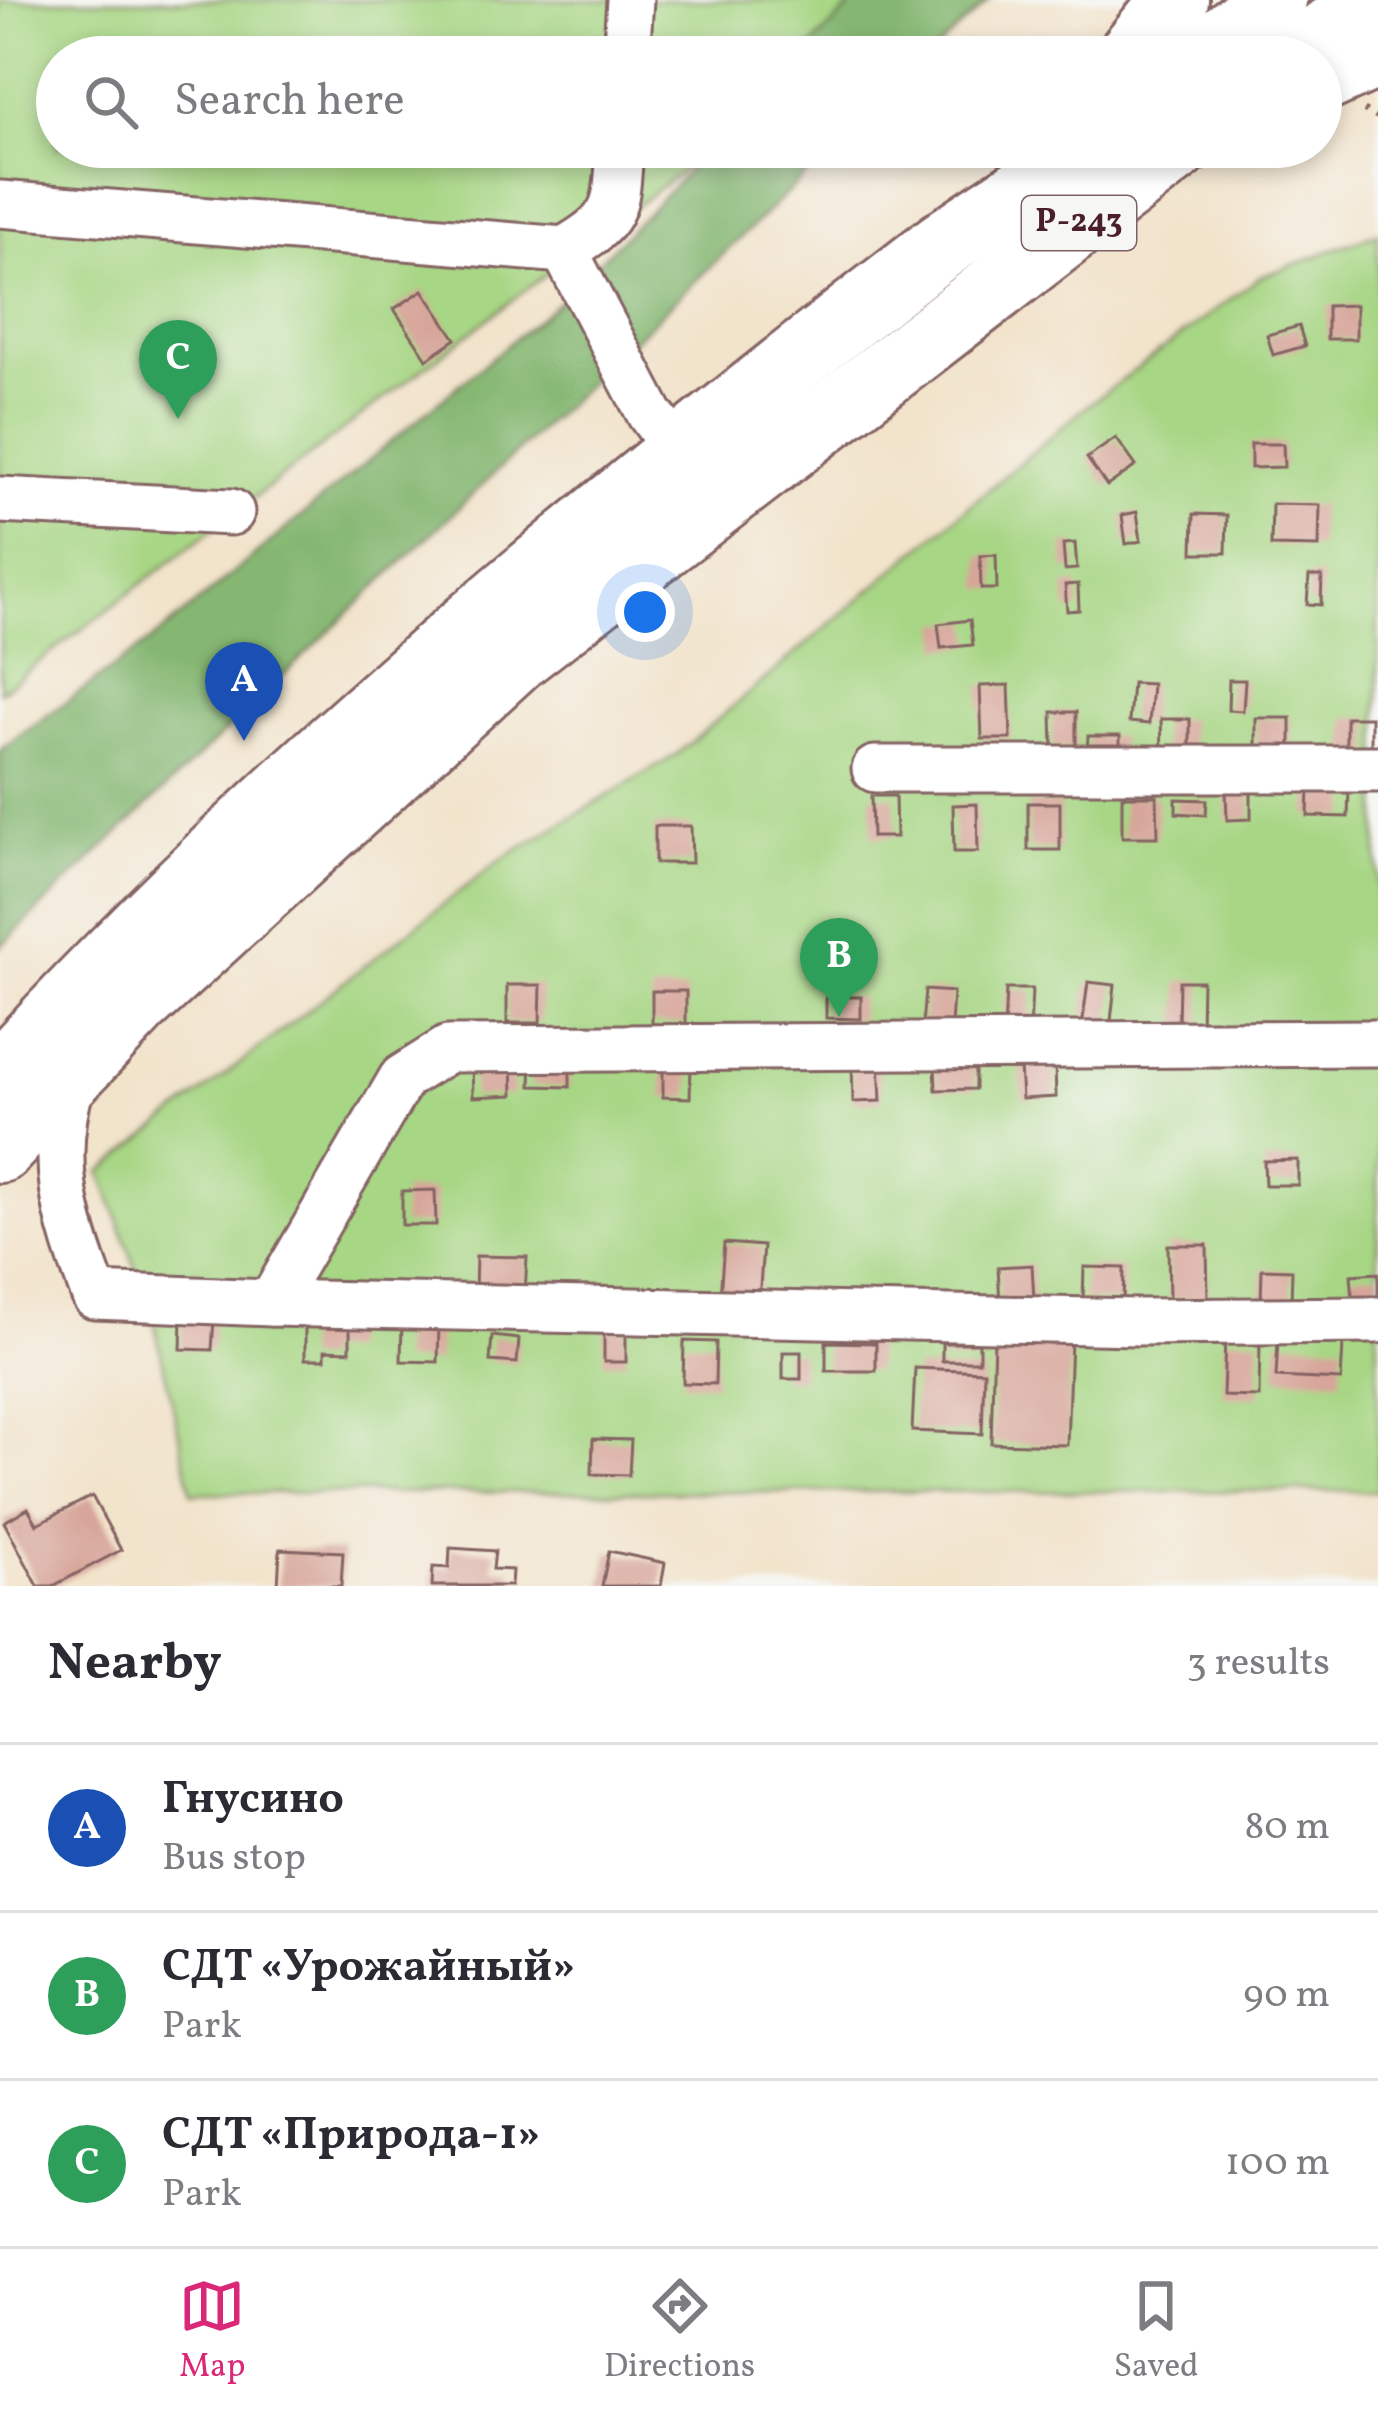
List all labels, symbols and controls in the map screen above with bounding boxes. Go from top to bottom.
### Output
search box [36,36,1342,168]
icon: search [78,69,144,135]
text: Search here [174,71,405,134]
road number: Р-243 [1022,196,1136,250]
pin: C [139,320,217,419]
your location [615,582,675,642]
pin: A [205,642,283,741]
pin: B [800,918,878,1017]
text: Nearby [48,1629,222,1700]
text: 3 results [1187,1637,1330,1691]
text: Гнусино [162,1769,344,1832]
text: A [73,1801,101,1855]
text: 80 m [1244,1801,1330,1855]
text: Bus stop [162,1832,306,1886]
text: СДТ «Урожайный» [162,1937,575,2000]
text: B [74,1969,100,2023]
text: 90 m [1243,1969,1330,2023]
text: Park [162,2000,242,2054]
text: СДТ «Природа-1» [162,2105,540,2168]
text: C [74,2137,100,2191]
text: 100 m [1225,2137,1330,2191]
text: Park [162,2168,242,2222]
tab: Map [179,2273,245,2391]
tab: Directions [604,2273,755,2391]
tab: Saved [1114,2273,1199,2391]

